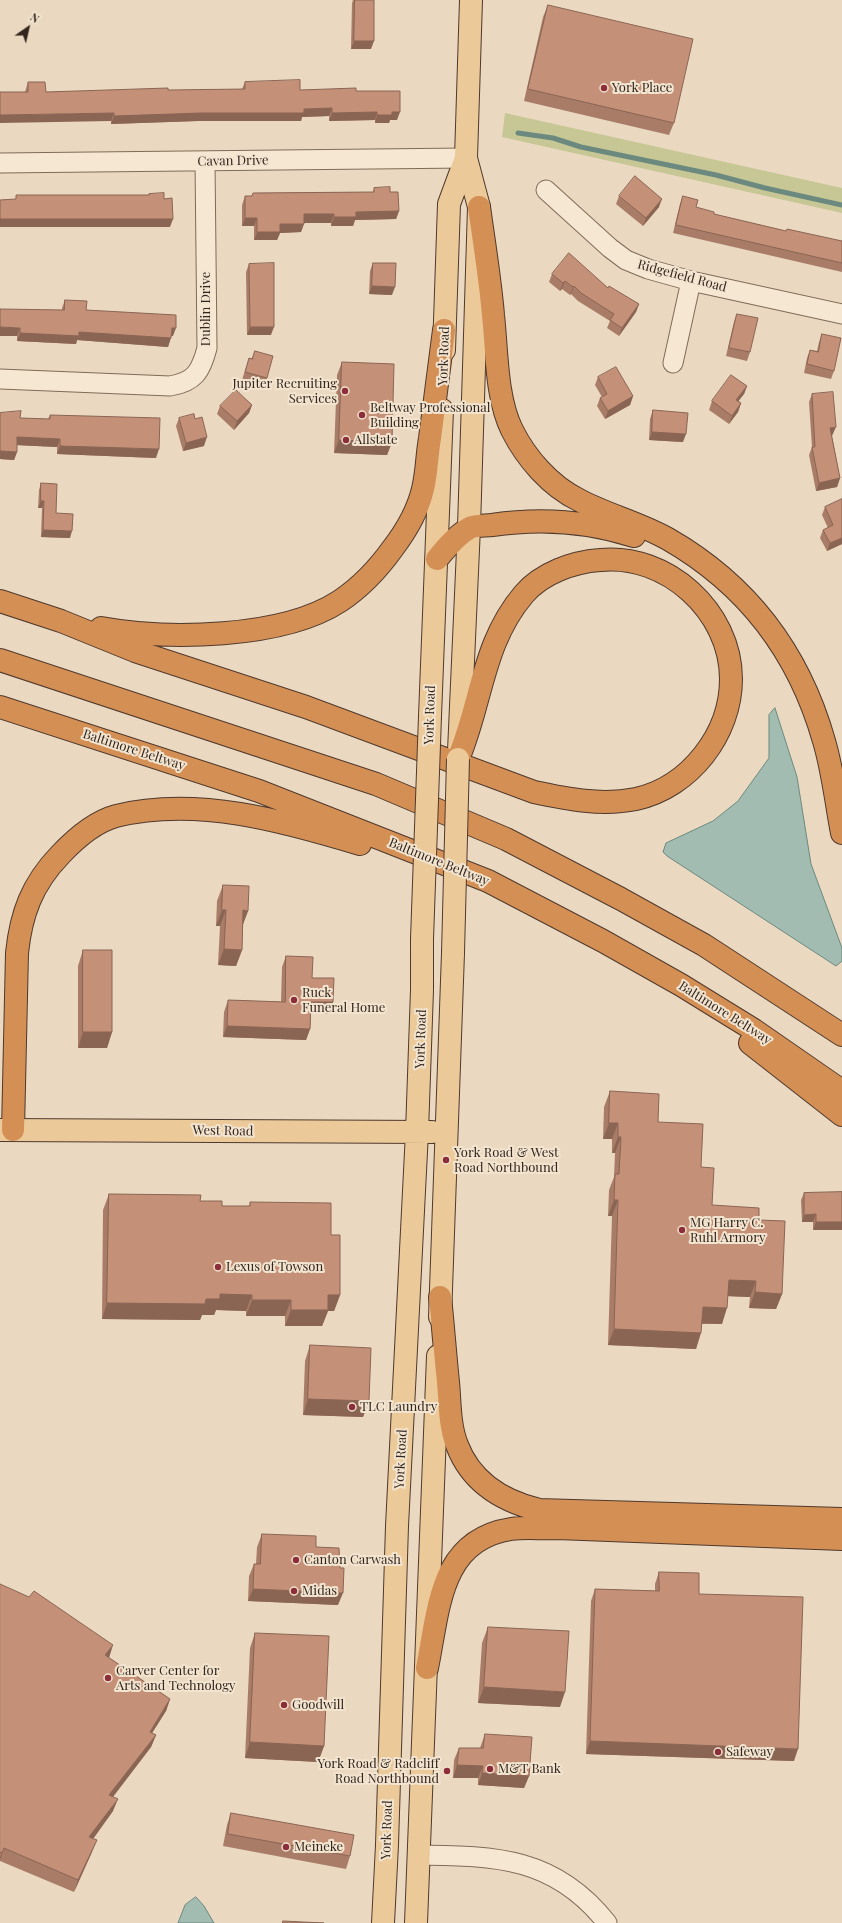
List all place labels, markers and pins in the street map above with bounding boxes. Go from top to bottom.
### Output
place label: York Place [612,80,672,96]
marker: York Place [599,83,609,93]
place label: Jupiter Recruiting Services [232,376,337,407]
marker: Jupiter Recruiting Services [340,386,350,396]
place label: Beltway Professional Building [370,400,491,431]
marker: Beltway Professional Building [357,410,367,420]
place label: Allstate [354,432,398,448]
marker: Allstate [341,435,351,445]
place label: Ruck Funeral Home [302,985,385,1016]
marker: Ruck Funeral Home [289,995,299,1005]
place label: York Road & West Road Northbound [454,1145,559,1176]
marker: York Road & West Road Northbound [441,1155,451,1165]
place label: MG Harry C. Ruhl Armory [690,1215,766,1246]
marker: MG Harry C. Ruhl Armory [677,1225,687,1235]
place label: Lexus of Towson [226,1259,323,1275]
marker: Lexus of Towson [213,1262,223,1272]
place label: TLC Laundry [360,1399,437,1415]
marker: TLC Laundry [347,1402,357,1412]
place label: Canton Carwash [304,1552,401,1568]
marker: Canton Carwash [291,1555,301,1565]
place label: Midas [302,1583,337,1599]
marker: Midas [289,1586,299,1596]
place label: Carver Center for Arts and Technology [116,1663,235,1694]
marker: Carver Center for Arts and Technology [103,1673,113,1683]
place label: Goodwill [292,1697,344,1713]
marker: Goodwill [279,1700,289,1710]
place label: Safeway [726,1744,773,1760]
marker: Safeway [713,1747,723,1757]
place label: York Road & Radcliff Road Northbound [317,1756,439,1787]
place label: M&T Bank [498,1761,561,1777]
marker: M&T Bank [485,1764,495,1774]
marker: York Road & Radcliff Road Northbound [442,1766,452,1776]
place label: Meineke [294,1839,343,1855]
marker: Meineke [281,1842,291,1852]

